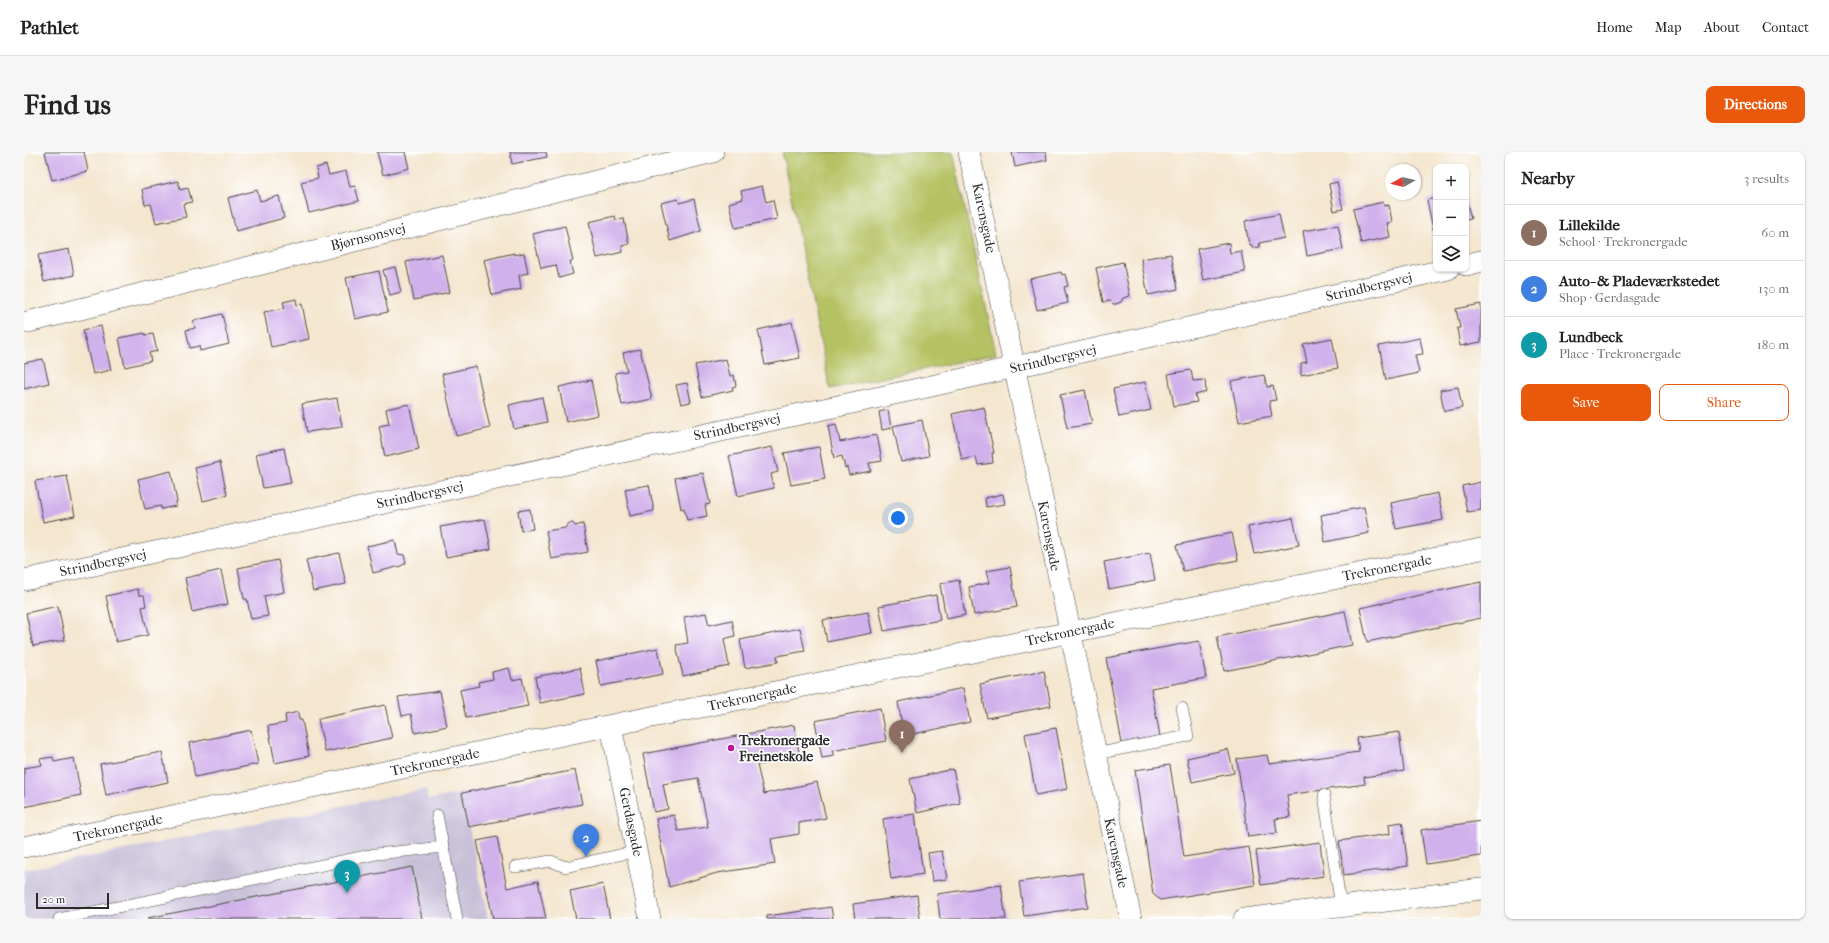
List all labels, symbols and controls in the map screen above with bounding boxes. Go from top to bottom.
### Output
text: Pathlet [20,17,79,39]
text: Home [1596,19,1633,36]
text: Map [1655,19,1682,36]
text: About [1704,19,1740,36]
text: Contact [1762,19,1809,36]
button: Directions [1706,86,1805,123]
text: Find us [24,88,111,121]
north arrow [1385,164,1421,200]
map controls [1433,164,1469,272]
button: + [1433,164,1469,200]
text: Nearby [1521,168,1575,188]
text: 3 results [1744,171,1789,186]
street label: Karensgade [968,181,1000,255]
button: − [1433,200,1469,236]
text: Lillekilde [1559,216,1620,234]
street label: Bjørnsonsvej [329,220,407,254]
text: 1 [1532,225,1536,240]
text: 60 m [1761,225,1789,240]
text: School · Trekronergade [1559,234,1688,249]
button: layers [1433,236,1469,272]
street label: Strindbergsvej [1324,269,1414,305]
text: Auto- & Pladeværkstedet [1559,272,1720,290]
text: 2 [1531,281,1537,296]
text: 130 m [1758,281,1789,296]
text: Shop · Gerdasgade [1559,290,1660,305]
text: Lundbeck [1559,328,1623,346]
text: 3 [1531,337,1537,352]
text: 180 m [1757,337,1789,352]
street label: Strindbergsvej [1008,341,1098,377]
text: Place · Trekronergade [1559,346,1681,361]
button: Save [1521,384,1651,421]
button: Share [1659,384,1789,421]
street label: Strindbergsvej [692,410,782,444]
street label: Strindbergsvej [375,478,465,512]
street label: Karensgade [1034,499,1064,573]
your location [888,508,908,528]
street label: Strindbergsvej [58,546,148,580]
street label: Trekronergade [1341,551,1433,585]
street label: Trekronergade [1024,614,1116,650]
street label: Trekronergade [706,679,798,715]
pin: 1 [889,720,915,753]
place label: Trekronergade Freinetskole [738,732,830,765]
marker: Trekronergade Freinetskole [726,743,736,753]
street label: Trekronergade [389,744,481,780]
street label: Gerdasgade [615,786,647,858]
street label: Trekronergade [72,810,164,846]
street label: Karensgade [1100,816,1132,890]
pin: 2 [573,824,599,857]
pin: 3 [334,860,360,893]
scale bar [36,891,109,910]
text: 20 m [42,893,65,906]

